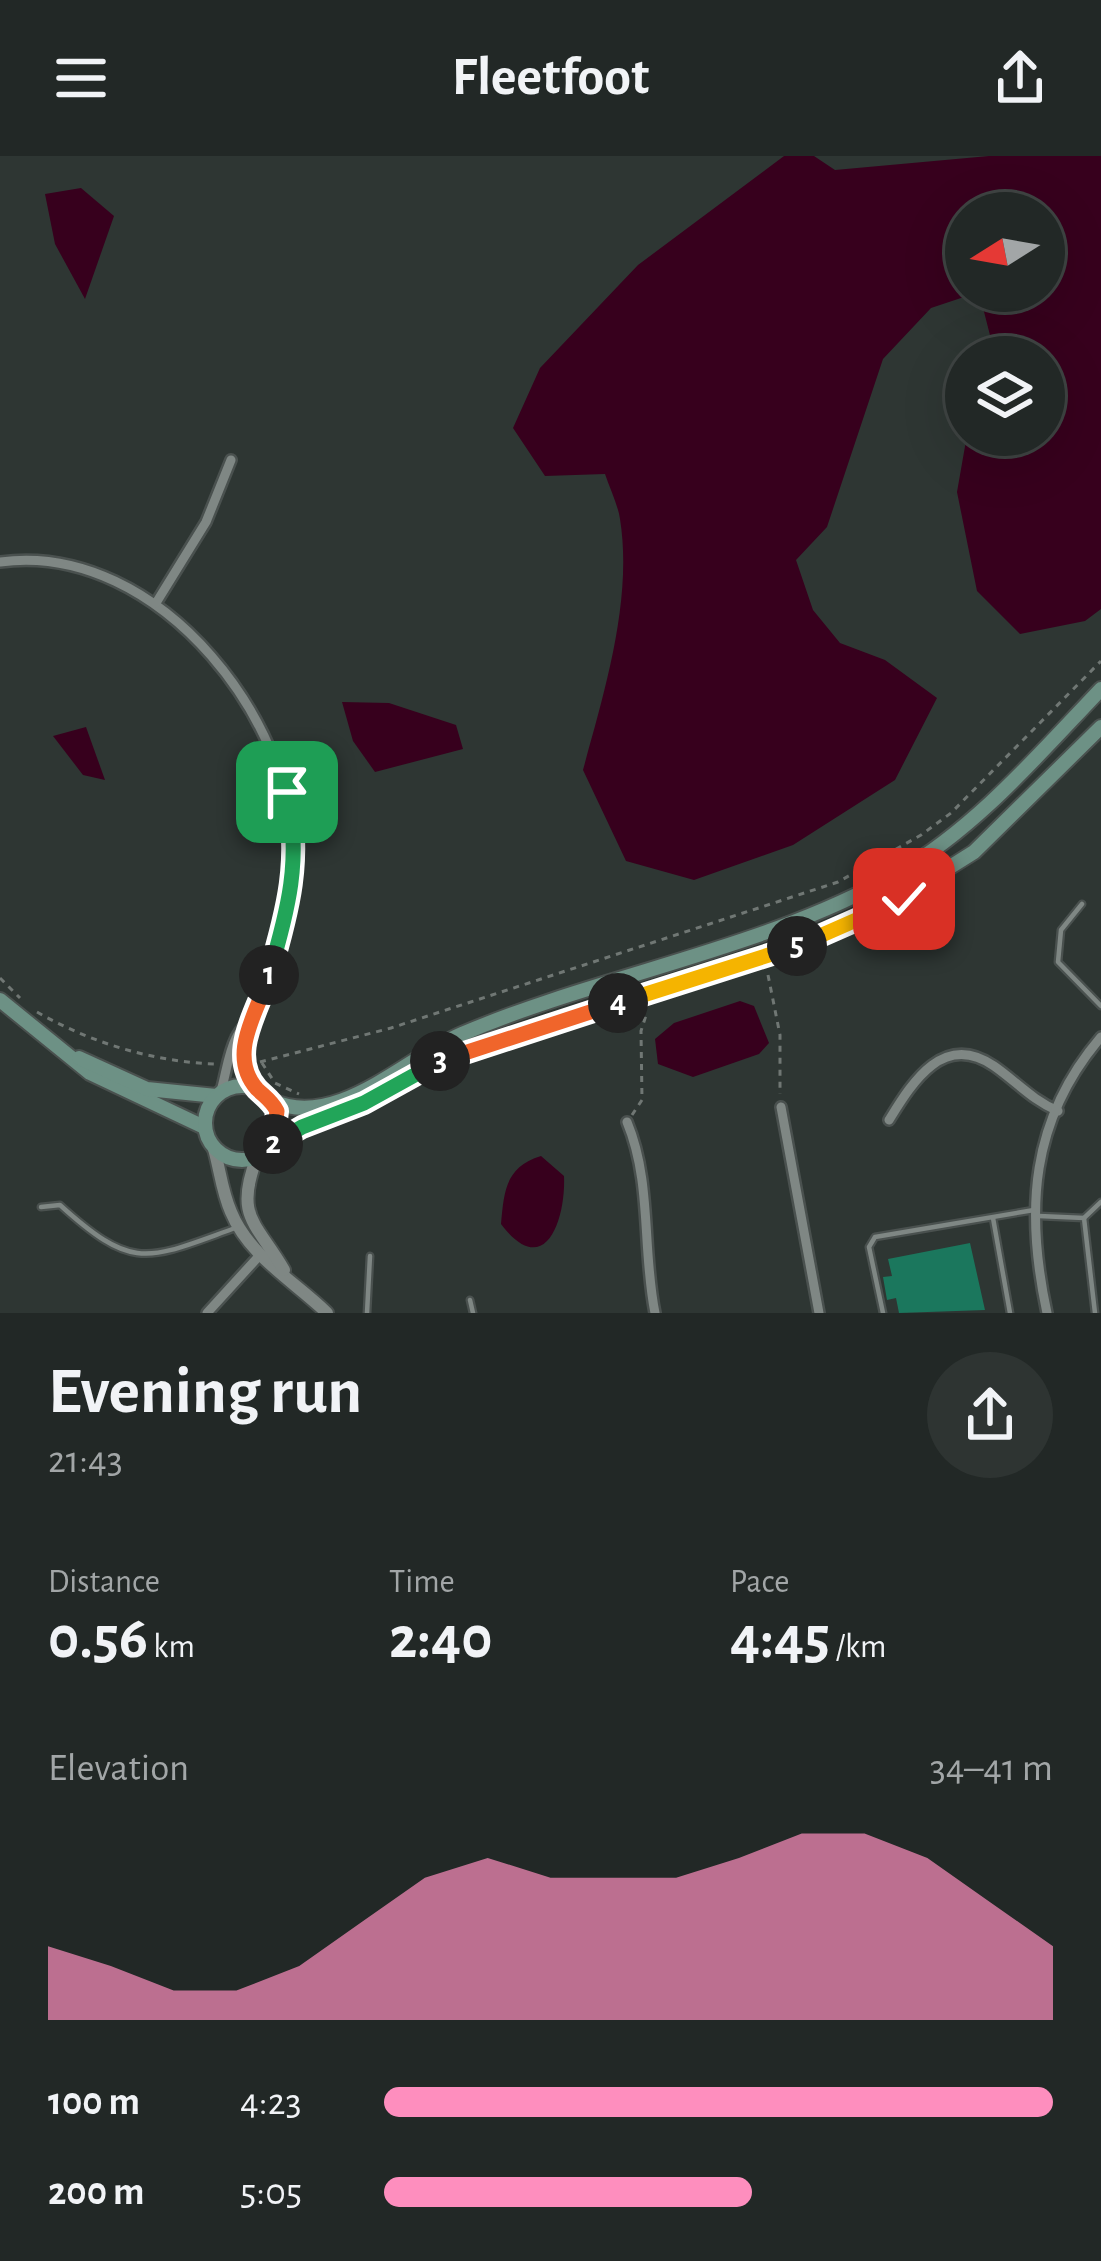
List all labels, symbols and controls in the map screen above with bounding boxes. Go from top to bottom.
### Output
icon: menu [48,45,114,111]
icon: share [987,45,1053,111]
text: Fleetfoot [452,51,649,105]
north arrow [945,192,1065,312]
map controls [945,192,1065,456]
button: layers [945,336,1065,456]
pin [236,741,338,843]
icon: arrive [254,759,320,825]
pin [853,848,955,950]
icon: check [871,866,937,932]
pin: 5 [767,916,827,976]
text: 5 [790,929,804,962]
pin: 1 [239,945,299,1005]
text: 1 [263,958,275,991]
pin: 4 [588,973,648,1033]
text: 4 [610,986,626,1019]
pin: 3 [410,1031,470,1091]
text: 3 [433,1044,447,1077]
pin: 2 [243,1114,303,1174]
text: 2 [265,1127,281,1160]
button: share [927,1352,1053,1478]
text: Evening run [48,1359,362,1425]
text: 21:43 [48,1441,123,1480]
text: Distance [48,1566,160,1599]
text: Time [389,1566,455,1599]
text: Pace [730,1566,789,1599]
text: 0.56 [48,1609,148,1669]
text: 2:40 [389,1609,492,1669]
text: 4:45 [730,1609,830,1669]
text: km [148,1631,195,1664]
text: /km [830,1631,886,1664]
text: Elevation [48,1749,189,1788]
text: 34–41 m [930,1749,1053,1788]
text: 100 m [48,2083,140,2122]
text: 4:23 [240,2083,302,2122]
text: 200 m [48,2173,144,2212]
text: 5:05 [240,2173,302,2212]

